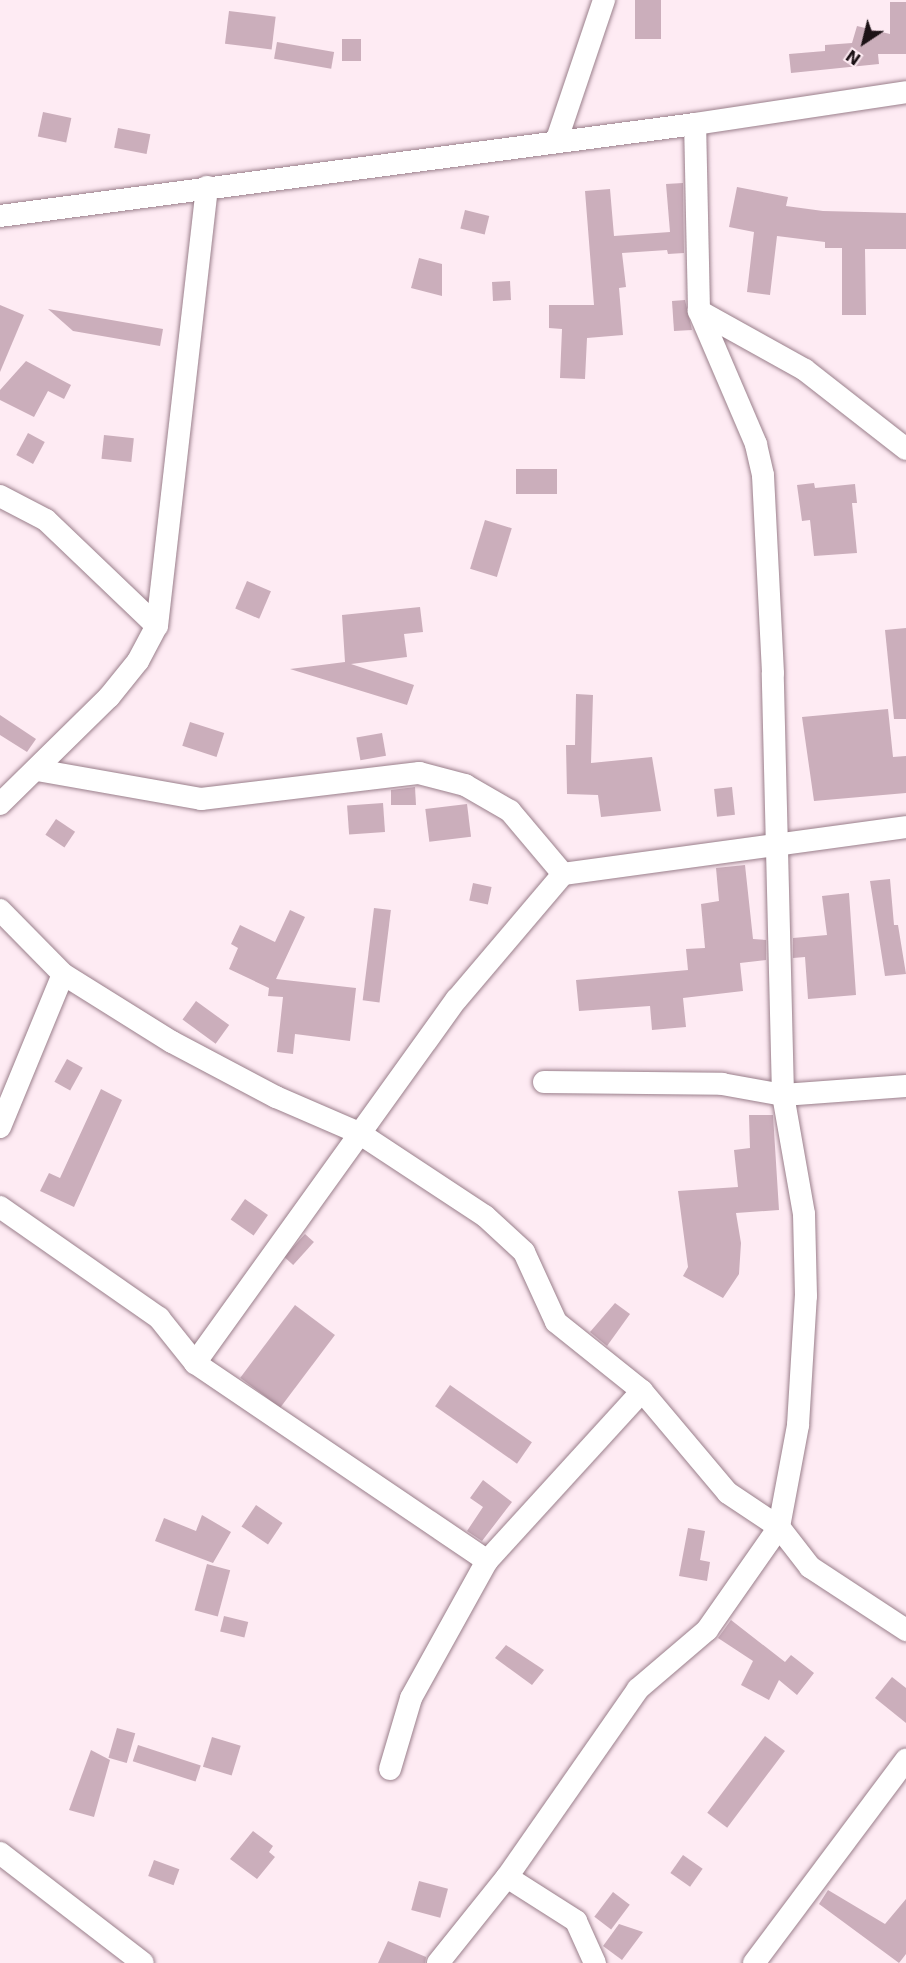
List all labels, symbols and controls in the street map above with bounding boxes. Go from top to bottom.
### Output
north arrow [834,12,894,72]
text: N [842,46,864,69]

